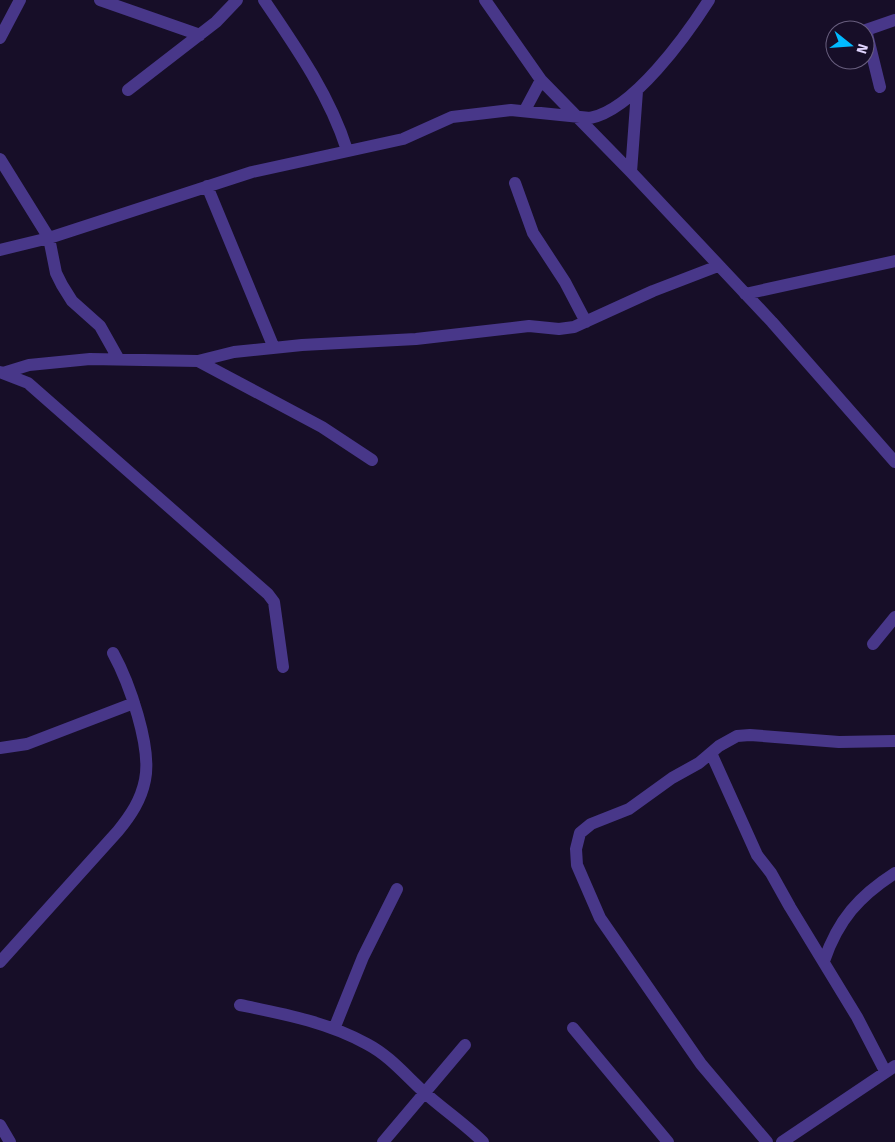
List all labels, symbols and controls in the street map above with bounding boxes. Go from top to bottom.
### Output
north arrow [825,20,875,70]
text: N [852,42,871,56]

